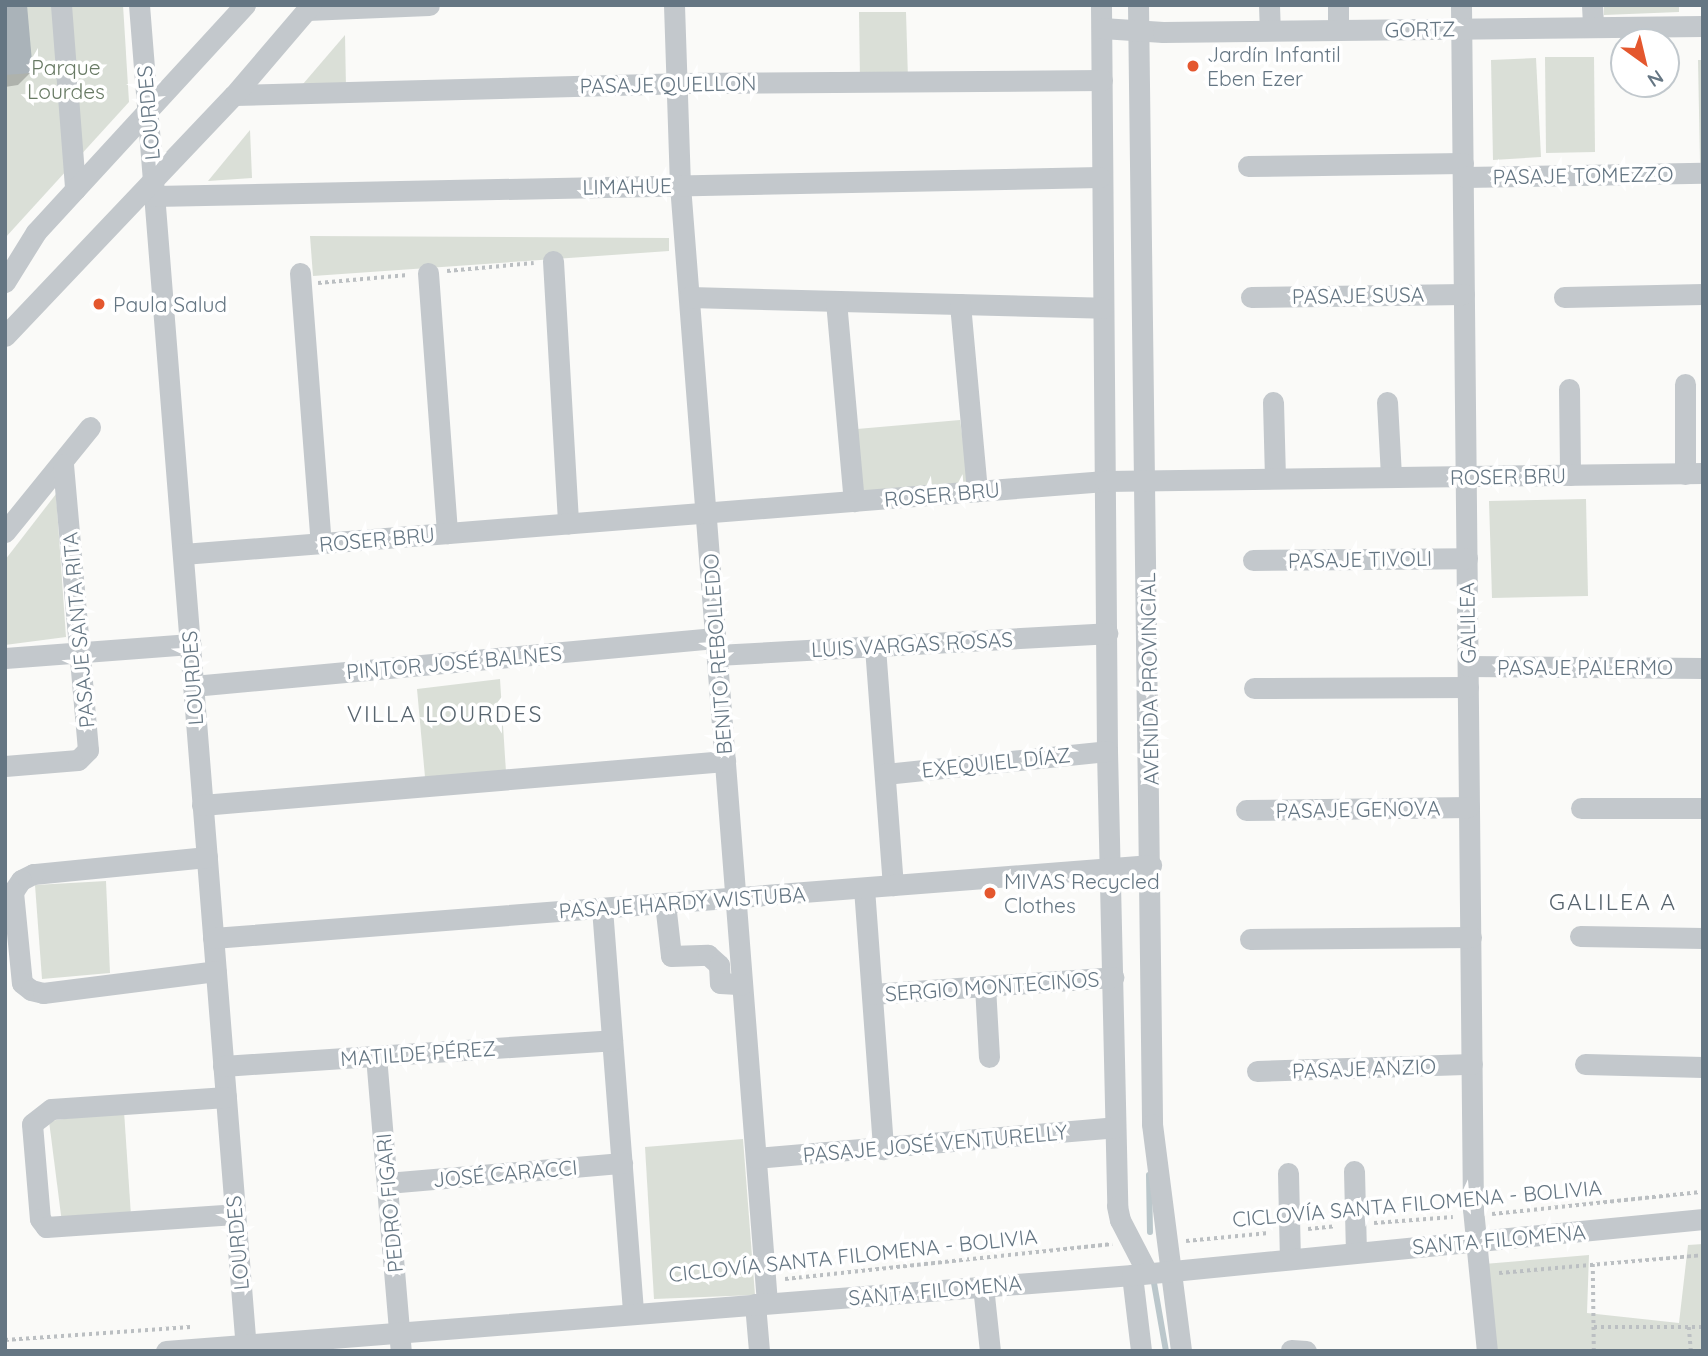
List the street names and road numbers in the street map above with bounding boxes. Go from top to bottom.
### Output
street label: GORTZ [1384,16,1456,42]
street label: LOURDES [131,65,165,161]
street label: PASAJE QUELLON [579,70,757,98]
street label: PASAJE TOMEZZO [1492,161,1674,189]
street label: LIMAHUE [582,173,672,199]
street label: PASAJE SUSA [1292,281,1424,309]
street label: ROSER BRU [1450,462,1566,490]
street label: ROSER BRU [883,476,1001,512]
street label: ROSER BRU [318,521,436,557]
street label: PASAJE SANTA RITA [57,531,99,729]
street label: PASAJE TIVOLI [1288,545,1432,573]
street label: BENITO REBOLLEDO [697,553,737,755]
street label: AVENIDA PROVINCIAL [1135,572,1163,786]
street label: GALILEA [1454,582,1480,664]
street label: LUIS VARGAS ROSAS [810,626,1014,662]
street label: LOURDES [176,630,208,726]
street label: PINTOR JOSÉ BALNES [345,640,563,684]
street label: PASAJE PALERMO [1497,654,1673,680]
street label: EXEQUIEL DÍAZ [920,742,1072,782]
street label: PASAJE GENOVA [1275,795,1441,823]
street label: PASAJE HARDY WISTUBA [558,881,806,923]
street label: SERGIO MONTECINOS [884,966,1100,1006]
street label: MATILDE PÉREZ [339,1035,497,1071]
street label: PASAJE ANZIO [1292,1053,1436,1083]
street label: PASAJE JOSÉ VENTURELLY [802,1119,1068,1167]
street label: PEDRO FIGARI [370,1132,408,1274]
street label: JOSÉ CARACCI [432,1154,578,1192]
street label: CICLOVÍA SANTA FILOMENA - BOLIVIA [1231,1174,1603,1232]
street label: LOURDES [220,1195,254,1291]
street label: SANTA FILOMENA [1411,1219,1587,1259]
street label: CICLOVÍA SANTA FILOMENA - BOLIVIA [667,1223,1039,1287]
street label: SANTA FILOMENA [847,1270,1023,1310]

